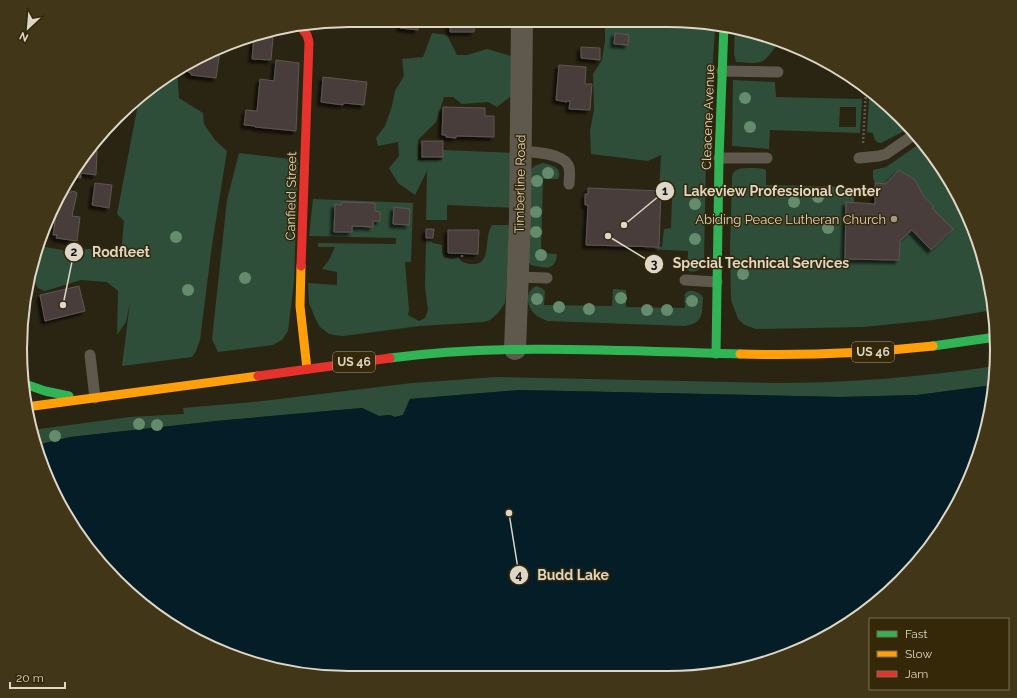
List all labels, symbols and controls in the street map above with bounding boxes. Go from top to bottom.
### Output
north arrow [8,8,48,48]
text: N [17,29,30,44]
street label: Cleacene Avenue [699,64,717,170]
street label: Timberline Road [512,134,528,234]
street label: Canfield Street [283,151,299,240]
callout: Lakeview Professional Center [655,178,889,204]
text: Lakeview Professional Center [683,183,881,199]
text: 1 [662,184,668,198]
place label: Abiding Peace Lutheran Church [695,212,886,227]
marker: Abiding Peace Lutheran Church [889,214,899,224]
callout: Rodfleet [64,239,158,265]
text: Rodfleet [92,244,151,260]
text: 2 [71,245,78,259]
callout: Special Technical Services [644,251,858,277]
text: Special Technical Services [673,255,849,271]
text: 3 [651,257,658,271]
road number: US 46 [852,342,894,362]
road number: US 46 [333,352,375,372]
callout: Budd Lake [509,562,617,588]
text: Budd Lake [537,567,609,583]
text: 4 [516,568,523,582]
legend [869,618,1009,690]
text: Fast [905,627,928,641]
text: Slow [905,647,932,661]
scale bar [10,664,65,690]
text: Jam [905,667,928,681]
text: 20 m [16,671,44,685]

